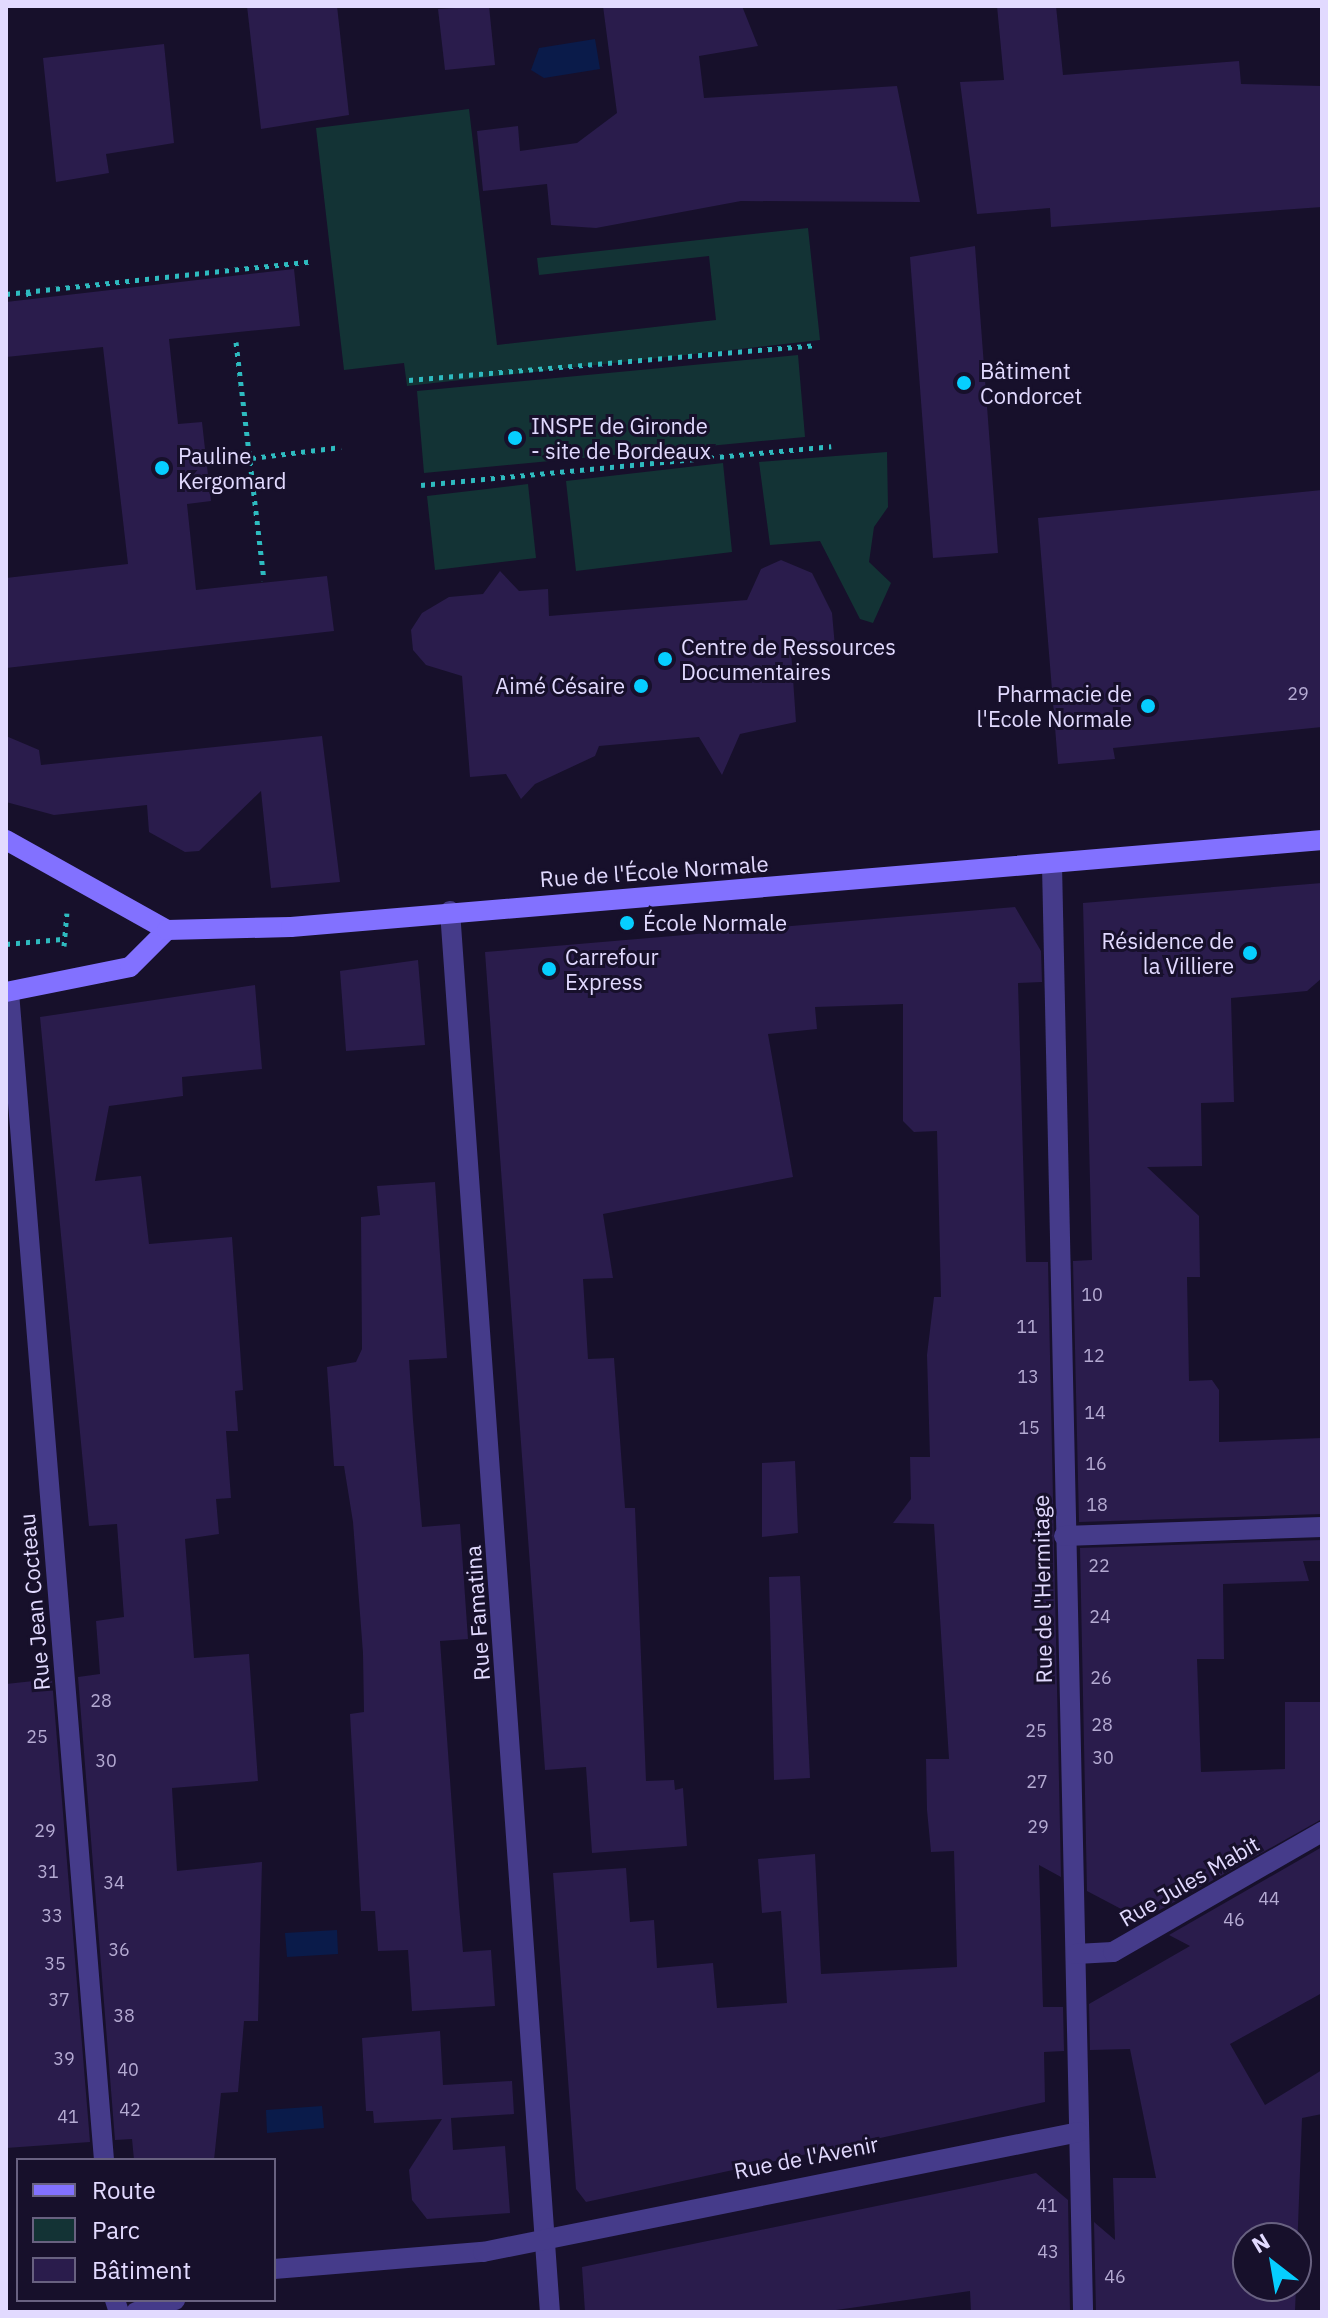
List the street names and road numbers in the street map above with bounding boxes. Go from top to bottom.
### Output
street label: Rue de l'École Normale [539,850,769,892]
street label: Rue de l'Hermitage [1027,1494,1057,1684]
street label: Rue Jean Cocteau [13,1512,55,1692]
street label: Rue Famatina [459,1545,495,1681]
street label: Rue Jules Mabit [1114,1830,1264,1932]
street label: Rue de l'Avenir [732,2130,880,2184]

